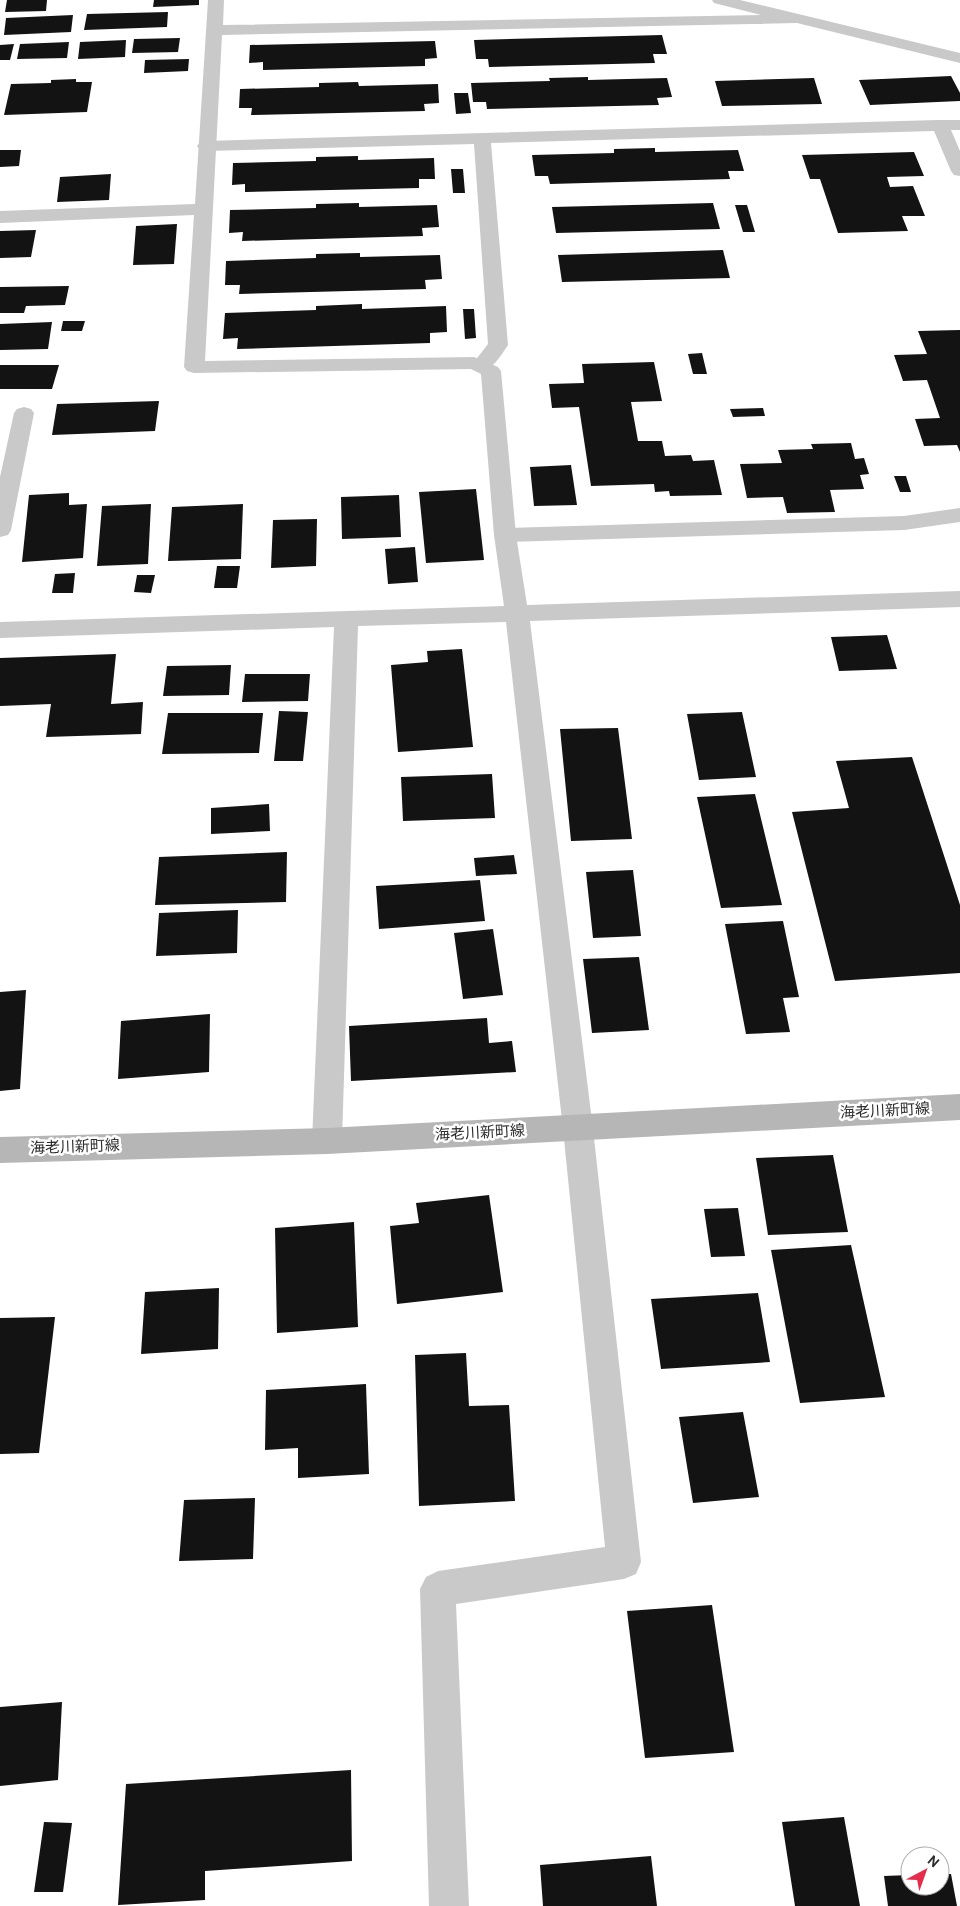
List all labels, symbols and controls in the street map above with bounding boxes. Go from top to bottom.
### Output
street label: 海老川新町線 [840,1100,930,1124]
street label: 海老川新町線 [435,1122,525,1146]
street label: 海老川新町線 [30,1137,120,1159]
north arrow [900,1846,950,1896]
text: N [923,1853,942,1872]

